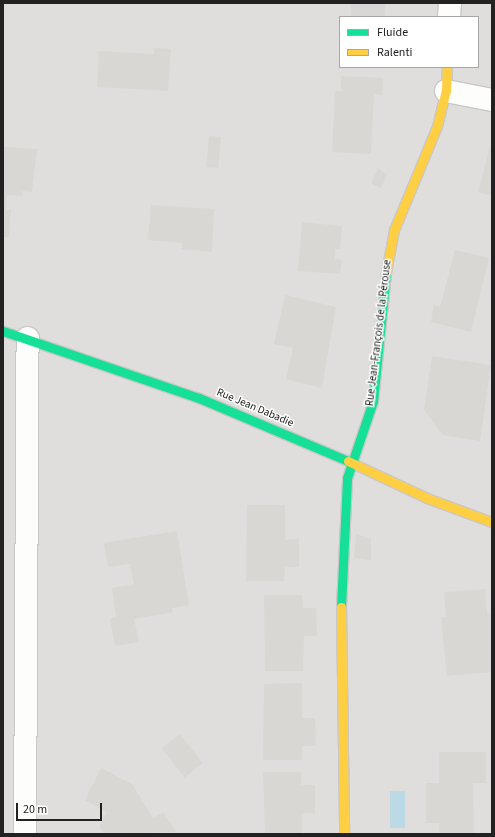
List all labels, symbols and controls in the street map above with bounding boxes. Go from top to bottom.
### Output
legend [339,16,479,68]
text: Fluide [377,24,408,41]
text: Ralenti [377,44,412,61]
street label: Rue Jean-François de la Pérouse [363,259,395,407]
street label: Rue Jean Dabadie [215,386,295,430]
scale bar [18,795,104,821]
text: 20 m [23,801,47,818]

